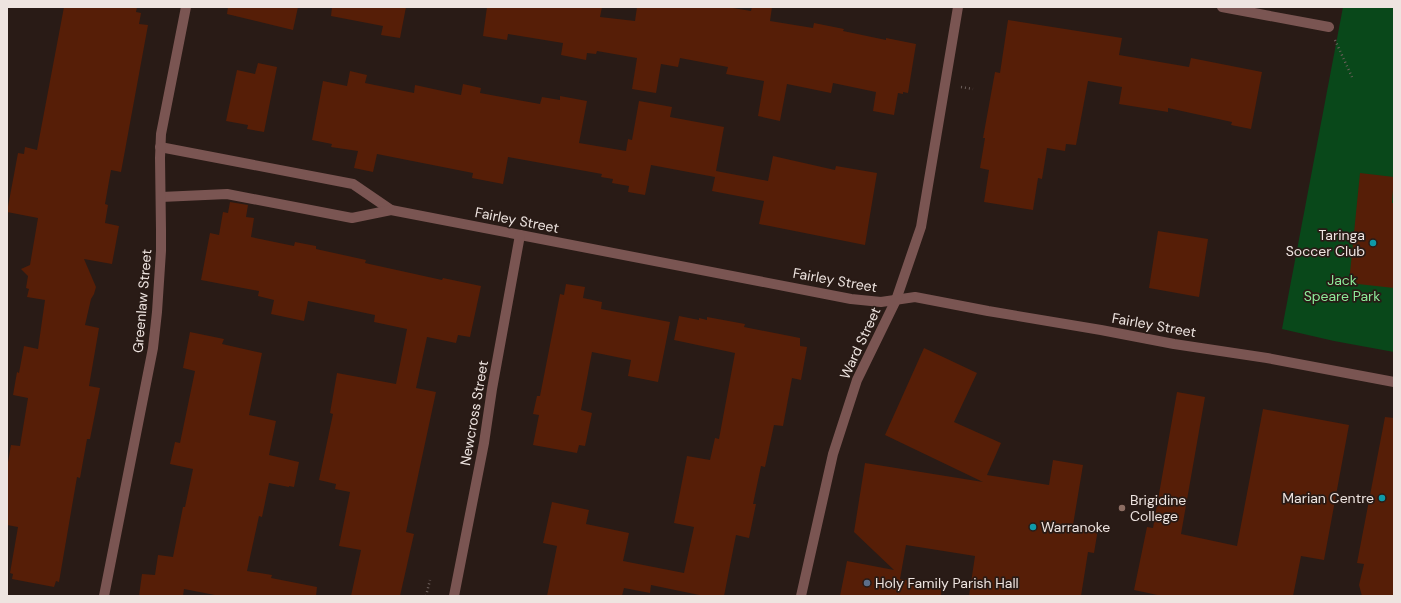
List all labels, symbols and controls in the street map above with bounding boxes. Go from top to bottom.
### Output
street label: Fairley Street [473,203,561,237]
place label: Taringa Soccer Club [1286,226,1365,260]
marker: Taringa Soccer Club [1368,238,1378,248]
street label: Greenlaw Street [128,248,156,354]
street label: Fairley Street [792,264,878,296]
park label: Jack Speare Park [1304,271,1380,305]
street label: Ward Street [835,304,885,382]
street label: Fairley Street [1111,309,1197,341]
street label: Newcross Street [456,359,492,467]
place label: Marian Centre [1282,489,1374,507]
place label: Brigidine College [1130,491,1186,525]
marker: Marian Centre [1377,493,1387,503]
marker: Brigidine College [1117,503,1127,513]
place label: Warranoke [1041,518,1110,536]
marker: Warranoke [1028,522,1038,532]
place label: Holy Family Parish Hall [875,574,1019,592]
marker: Holy Family Parish Hall [862,578,872,588]

